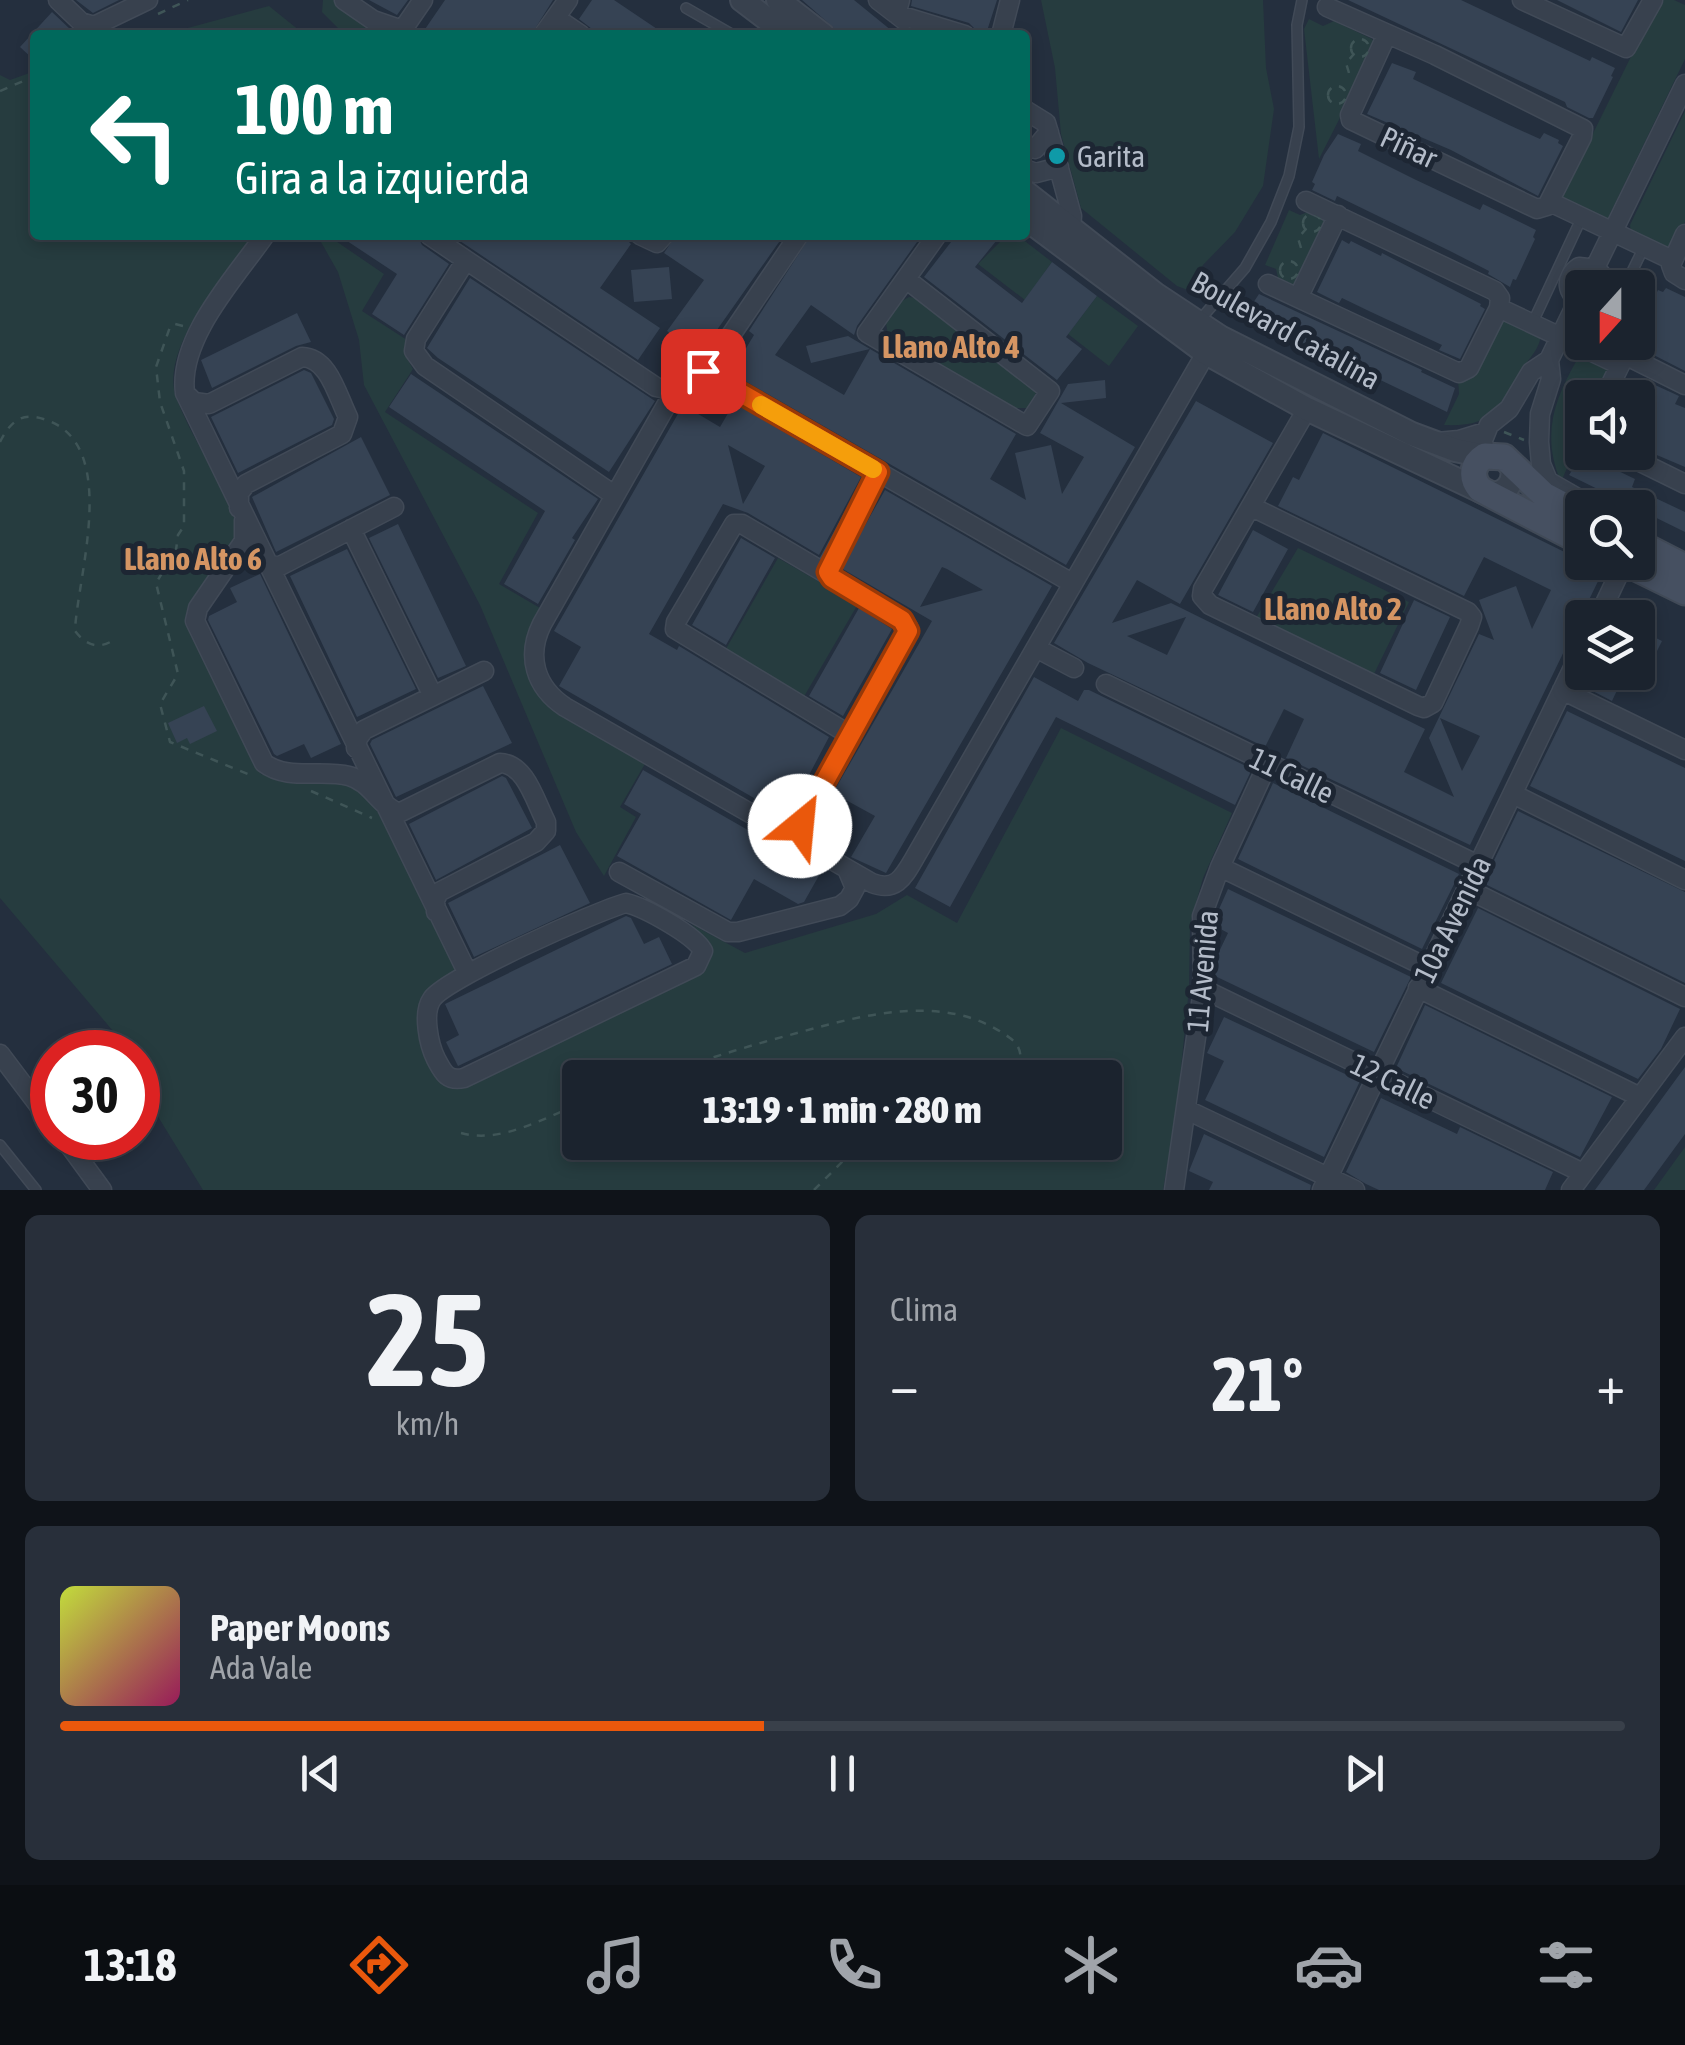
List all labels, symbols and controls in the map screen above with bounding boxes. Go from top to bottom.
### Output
text: 100 m [235,69,394,149]
icon: left [70,70,200,200]
street label: Piñar [1375,119,1444,175]
place label: Garita [1077,139,1145,173]
marker: Garita [1046,145,1068,167]
text: Gira a la izquierda [235,152,530,204]
street label: Boulevard Catalina [1186,264,1386,396]
north arrow [1565,270,1655,360]
map controls [1565,270,1655,690]
district label: Llano Alto 4 [882,328,1020,365]
pin [661,329,746,414]
icon: arrive [676,344,731,399]
button: sound [1565,380,1655,470]
button: search [1565,490,1655,580]
district label: Llano Alto 6 [124,540,262,577]
district label: Llano Alto 2 [1264,590,1402,627]
button: layers [1565,600,1655,690]
street label: 11 Calle [1245,740,1339,810]
position arrow [748,774,852,878]
street label: 10a Avenida [1407,850,1497,988]
street label: 11 Avenida [1180,909,1224,1033]
speed limit sign: 30 [30,1030,160,1160]
street label: 12 Calle [1346,1046,1440,1116]
text: 13:19 · 1 min · 280 m [702,1088,982,1131]
text: 25 [366,1265,489,1414]
text: Clima [890,1291,958,1328]
text: 21° [1212,1341,1303,1427]
text: − [890,1353,919,1416]
text: + [1596,1353,1625,1416]
text: km/h [396,1405,459,1442]
text: Paper Moons [210,1606,390,1649]
text: Ada Vale [210,1649,312,1686]
icon: previous [293,1746,348,1801]
icon: pause [815,1746,870,1801]
icon: next [1337,1746,1392,1801]
icon: directions [344,1930,414,2000]
icon: music [581,1930,651,2000]
icon: phone [819,1930,889,2000]
icon: climate [1056,1930,1126,2000]
icon: car [1294,1930,1364,2000]
icon: filters [1531,1930,1601,2000]
text: 13:18 [84,1939,176,1991]

